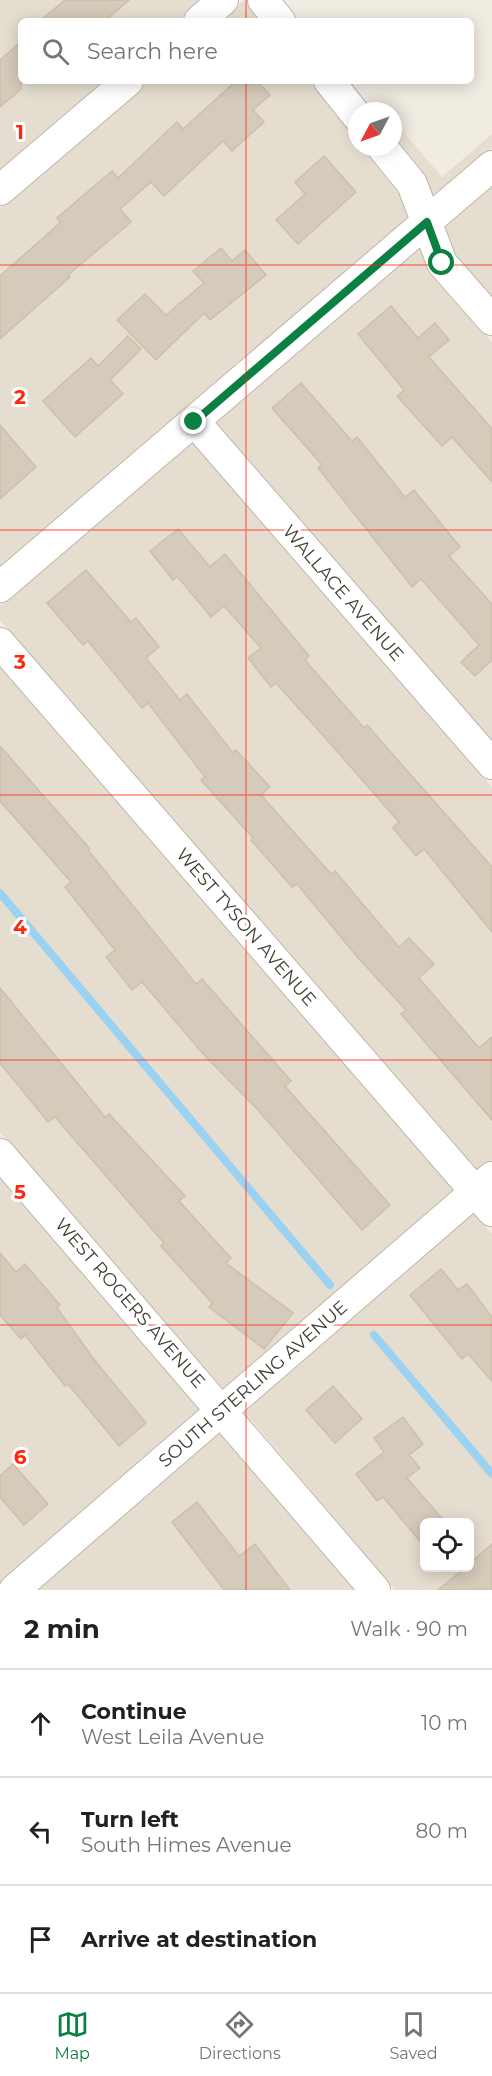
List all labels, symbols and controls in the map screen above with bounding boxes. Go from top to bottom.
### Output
search box [18,18,474,84]
icon: search [39,35,72,68]
text: Search here [87,38,218,65]
north arrow [348,102,402,156]
text: 1 [16,120,24,144]
route start [428,249,454,275]
text: 2 [14,385,26,409]
route end [180,408,206,434]
street label: WALLACE AVENUE [278,520,408,666]
text: 3 [13,650,26,674]
street label: WEST TYSON AVENUE [171,843,321,1011]
text: 4 [13,915,27,939]
text: 5 [14,1180,26,1204]
street label: WEST ROGERS AVENUE [50,1213,210,1393]
street label: SOUTH STERLING AVENUE [154,1296,352,1472]
text: 6 [14,1445,27,1469]
map controls [420,1518,474,1572]
button: locate [420,1518,474,1572]
text: 2 min [24,1613,100,1645]
text: Walk · 90 m [350,1617,468,1641]
text: Continue [81,1698,187,1725]
icon: ahead [24,1707,57,1740]
text: 10 m [421,1711,468,1735]
text: West Leila Avenue [81,1725,264,1749]
text: Turn left [81,1806,179,1833]
icon: left [24,1815,57,1848]
text: 80 m [416,1819,468,1843]
text: South Himes Avenue [81,1833,292,1857]
icon: arrive [24,1923,57,1956]
text: Arrive at destination [81,1926,317,1953]
tab: Map [54,2008,90,2063]
tab: Directions [199,2008,281,2063]
tab: Saved [390,2008,438,2063]

